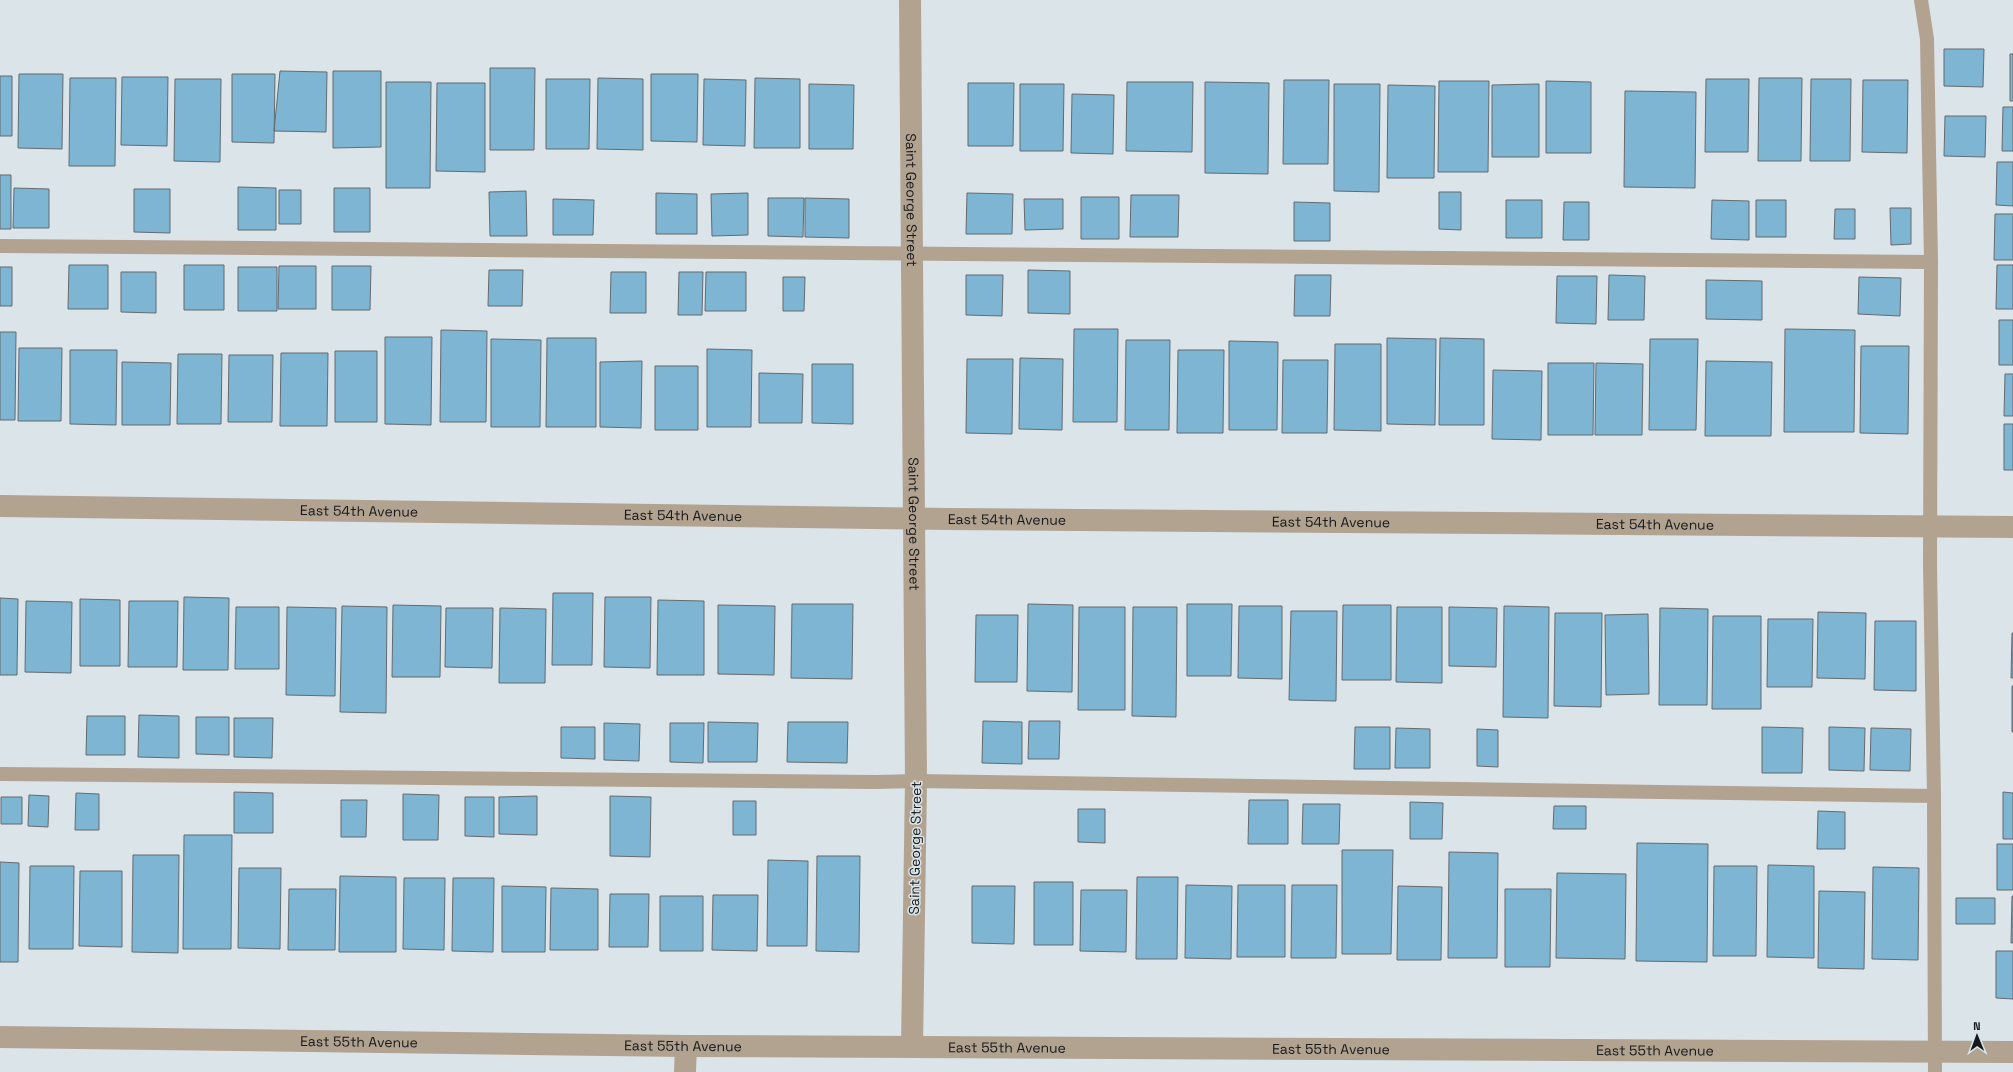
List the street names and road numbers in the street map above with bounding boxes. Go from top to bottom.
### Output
street label: Saint George Street [902,133,921,267]
street label: Saint George Street [905,457,924,591]
street label: East 54th Avenue [300,501,418,521]
street label: East 54th Avenue [624,506,742,525]
street label: East 54th Avenue [948,510,1066,529]
street label: East 54th Avenue [1272,512,1390,531]
street label: East 54th Avenue [1596,515,1714,534]
street label: Saint George Street [905,781,925,915]
street label: East 55th Avenue [300,1032,418,1051]
street label: East 55th Avenue [624,1036,742,1055]
street label: East 55th Avenue [948,1038,1066,1057]
street label: East 55th Avenue [1272,1040,1390,1058]
street label: East 55th Avenue [1596,1041,1714,1060]

